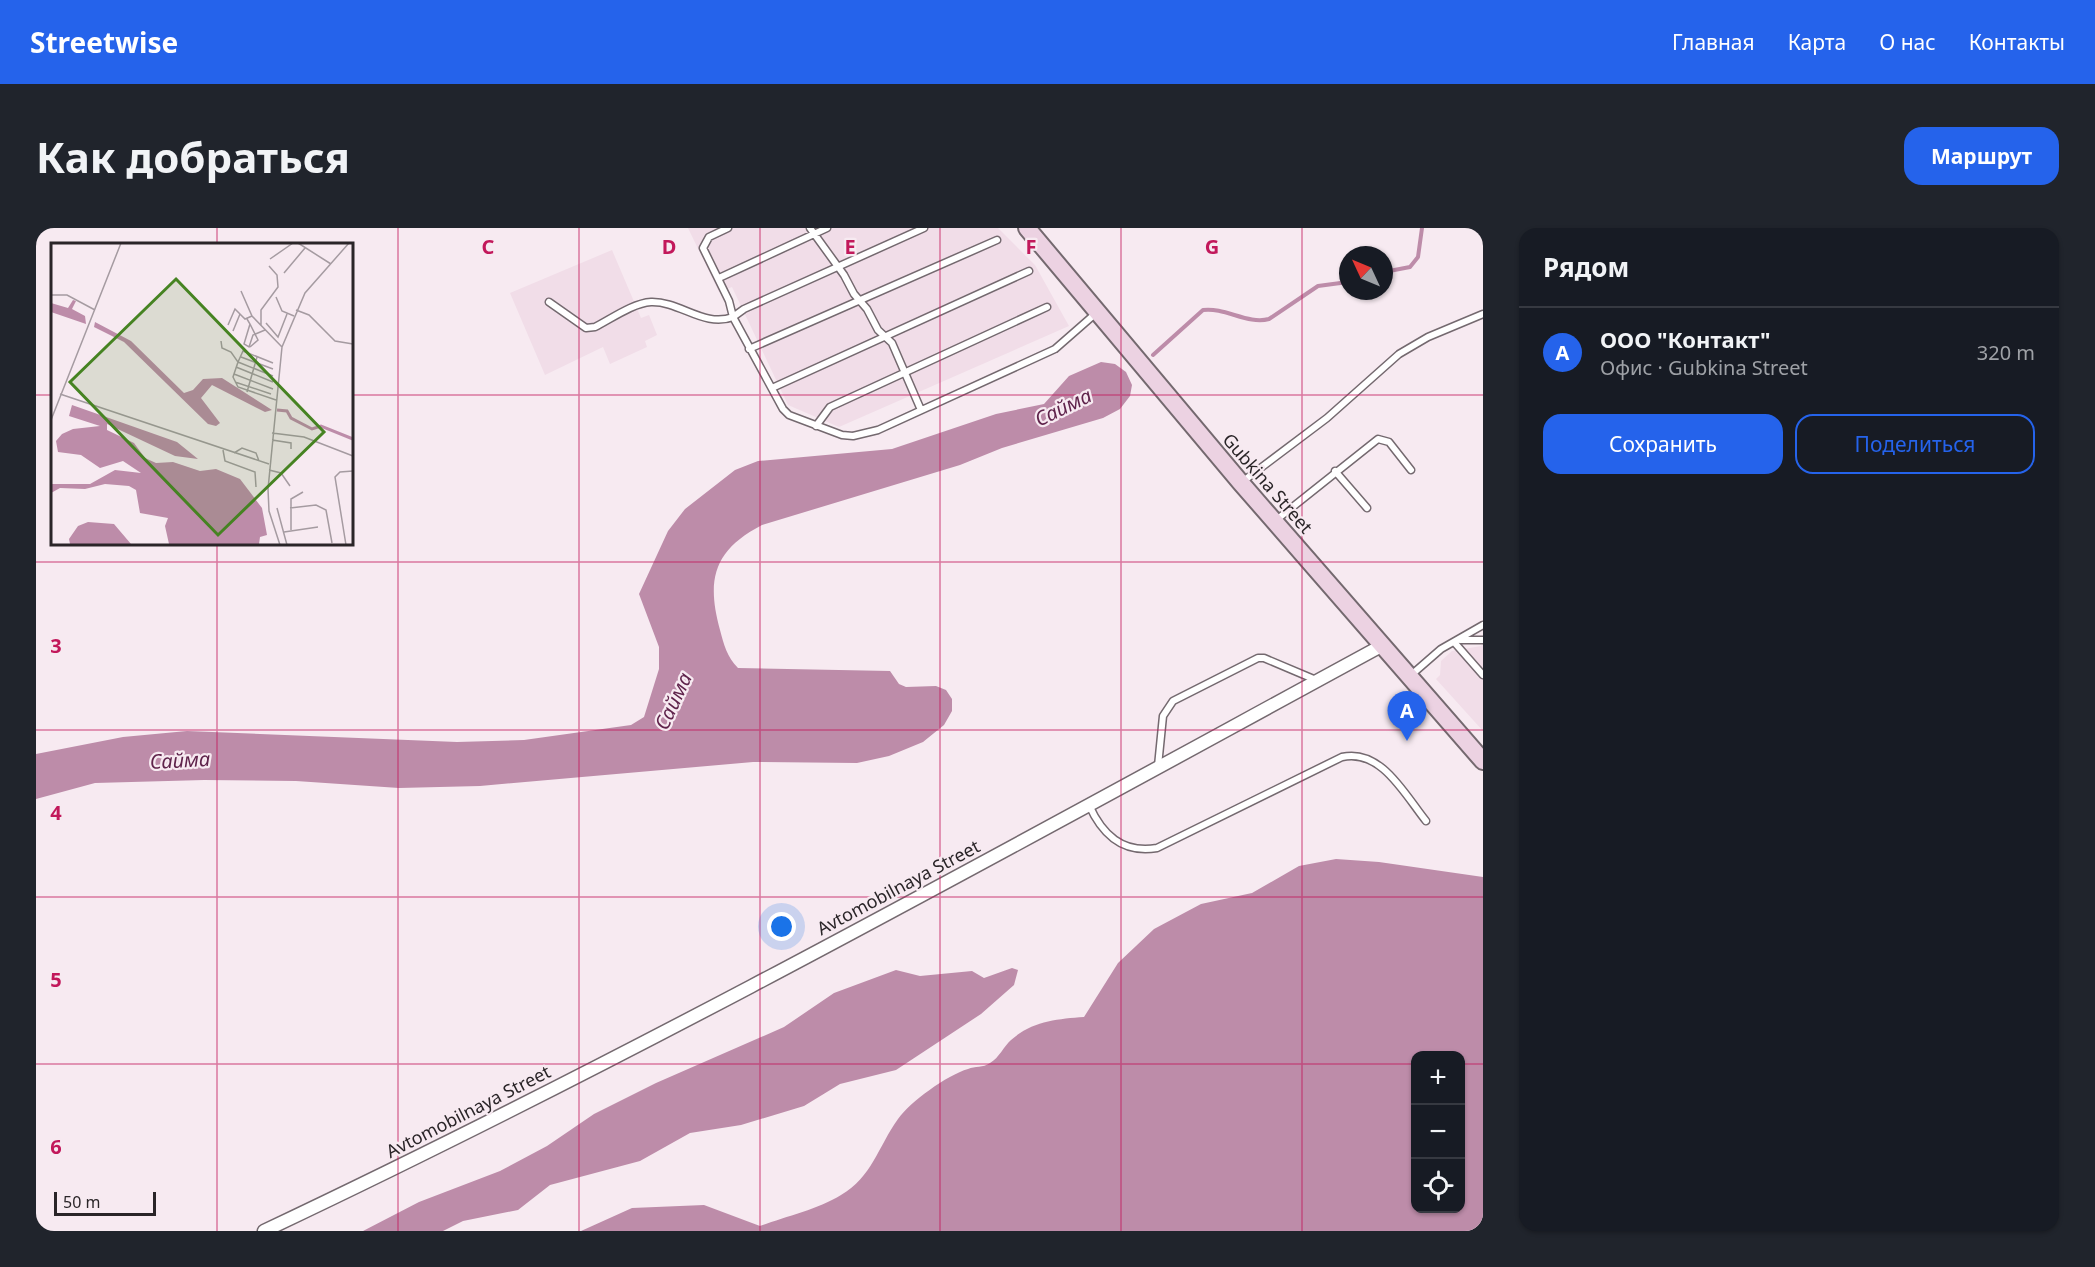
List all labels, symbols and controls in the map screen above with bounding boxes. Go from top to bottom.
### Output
text: Streetwise [30,23,178,61]
text: Главная [1672,28,1755,56]
text: Карта [1788,28,1846,56]
text: О нас [1879,28,1936,56]
text: Контакты [1969,28,2065,56]
button: Маршрут [1904,127,2059,185]
text: Как добраться [36,128,350,185]
text: C [482,233,495,260]
text: D [662,233,676,260]
text: E [844,233,856,260]
text: F [1026,233,1036,260]
text: G [1205,233,1219,260]
inset map [51,243,352,544]
north arrow [1339,246,1393,300]
text: Рядом [1543,249,1629,285]
text: ООО "Контакт" [1600,324,1771,354]
text: A [1556,339,1569,366]
text: 320 m [1977,339,2035,366]
text: Офис · Gubkina Street [1600,354,1808,381]
water label: Сайма [1030,382,1096,432]
button: Сохранить [1543,414,1783,474]
button: Поделиться [1795,414,2035,474]
street label: Gubkina Street [1218,428,1319,539]
text: 3 [50,632,62,659]
water label: Сайма [648,668,698,734]
pin: A [1388,692,1426,741]
water label: Сайма [149,745,211,775]
text: 4 [50,799,62,826]
street label: Avtomobilnaya Street [812,834,984,940]
your location [767,912,796,941]
text: 5 [50,966,62,993]
map controls [1411,1051,1465,1213]
button: + [1411,1051,1465,1105]
street label: Avtomobilnaya Street [382,1059,555,1163]
button: − [1411,1105,1465,1159]
text: 6 [50,1133,62,1160]
button: locate [1411,1159,1465,1213]
scale bar [54,1189,156,1216]
text: 50 m [63,1191,100,1213]

